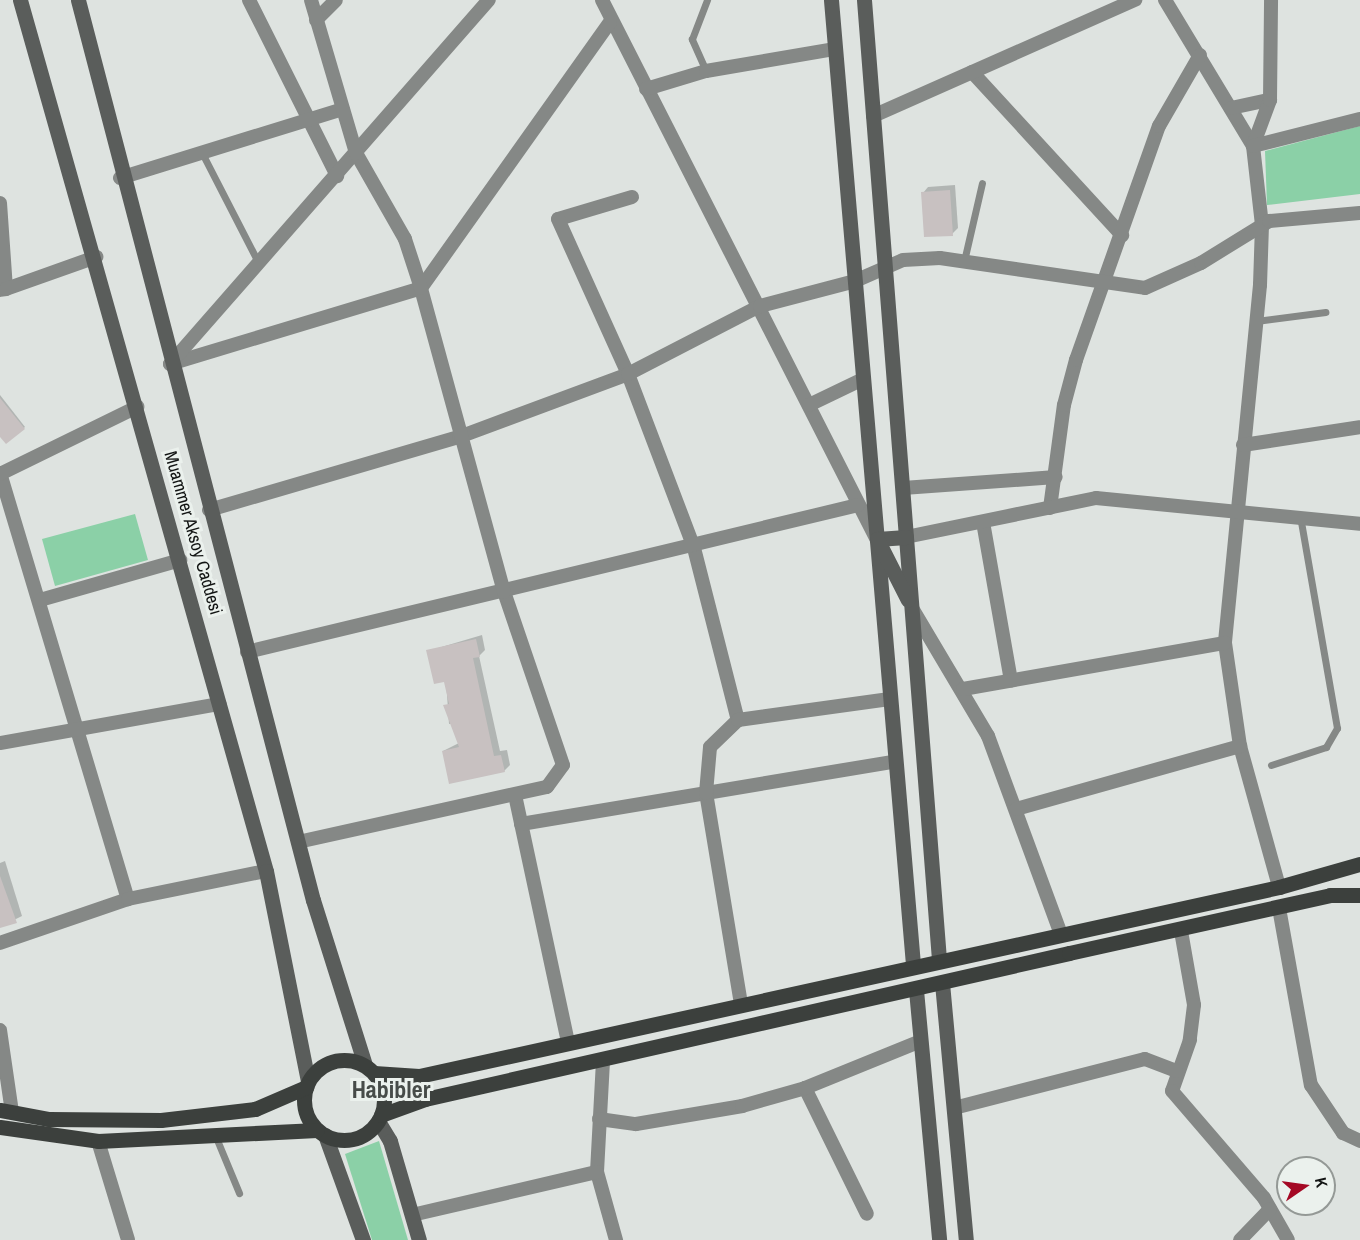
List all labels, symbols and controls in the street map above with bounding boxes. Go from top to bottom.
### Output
street label: Muammer Aksoy Caddesi [159,448,227,618]
district label: Habibler [352,1076,430,1104]
north arrow [1276,1156,1336,1216]
text: K [1310,1175,1333,1189]

